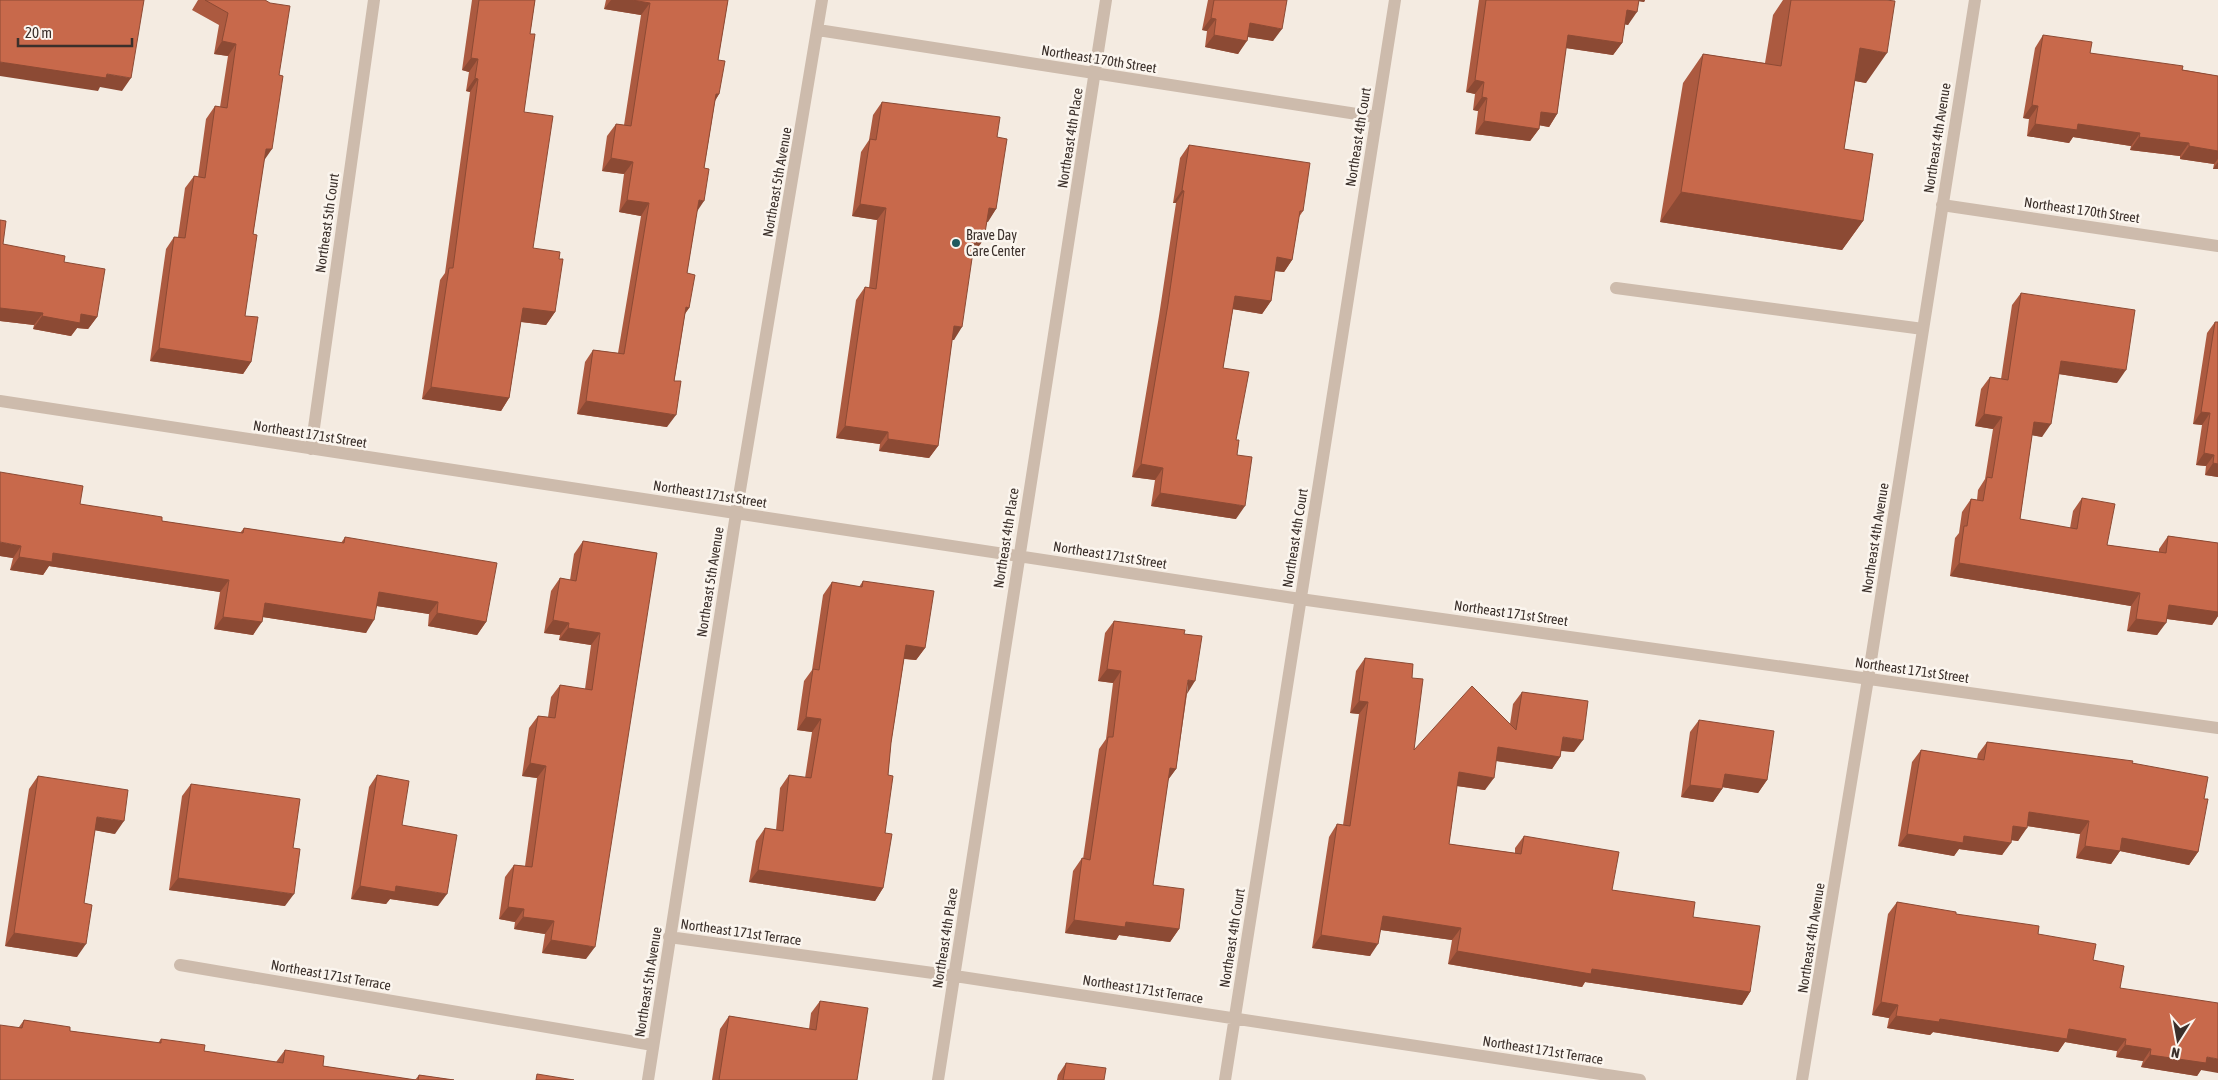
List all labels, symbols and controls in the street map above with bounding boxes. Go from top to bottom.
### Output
scale bar [18,15,131,47]
text: 20 m [25,24,52,41]
street label: Northeast 170th Street [1040,42,1158,76]
street label: Northeast 4th Avenue [1920,82,1954,194]
street label: Northeast 4th Court [1342,86,1374,188]
street label: Northeast 4th Place [1054,87,1086,189]
street label: Northeast 5th Avenue [759,126,795,238]
street label: Northeast 5th Court [312,172,342,274]
street label: Northeast 170th Street [2023,194,2141,226]
place label: Brave Day Care Center [966,227,1026,259]
marker: Brave Day Care Center [950,237,962,249]
street label: Northeast 171st Street [252,417,368,451]
street label: Northeast 171st Street [652,477,768,511]
street label: Northeast 4th Avenue [1858,482,1892,594]
street label: Northeast 4th Place [990,487,1022,589]
street label: Northeast 4th Court [1279,487,1311,589]
street label: Northeast 5th Avenue [693,526,727,638]
street label: Northeast 171st Street [1052,538,1168,572]
street label: Northeast 171st Street [1453,597,1569,629]
street label: Northeast 171st Street [1854,654,1970,686]
street label: Northeast 4th Avenue [1794,882,1828,994]
street label: Northeast 4th Place [929,887,961,989]
street label: Northeast 4th Court [1216,887,1248,989]
street label: Northeast 171st Terrace [680,916,802,948]
street label: Northeast 5th Avenue [631,926,665,1038]
street label: Northeast 171st Terrace [270,957,392,993]
street label: Northeast 171st Terrace [1082,972,1204,1006]
north arrow [2153,1015,2203,1065]
street label: Northeast 171st Terrace [1482,1033,1604,1067]
text: N [2170,1044,2181,1061]

